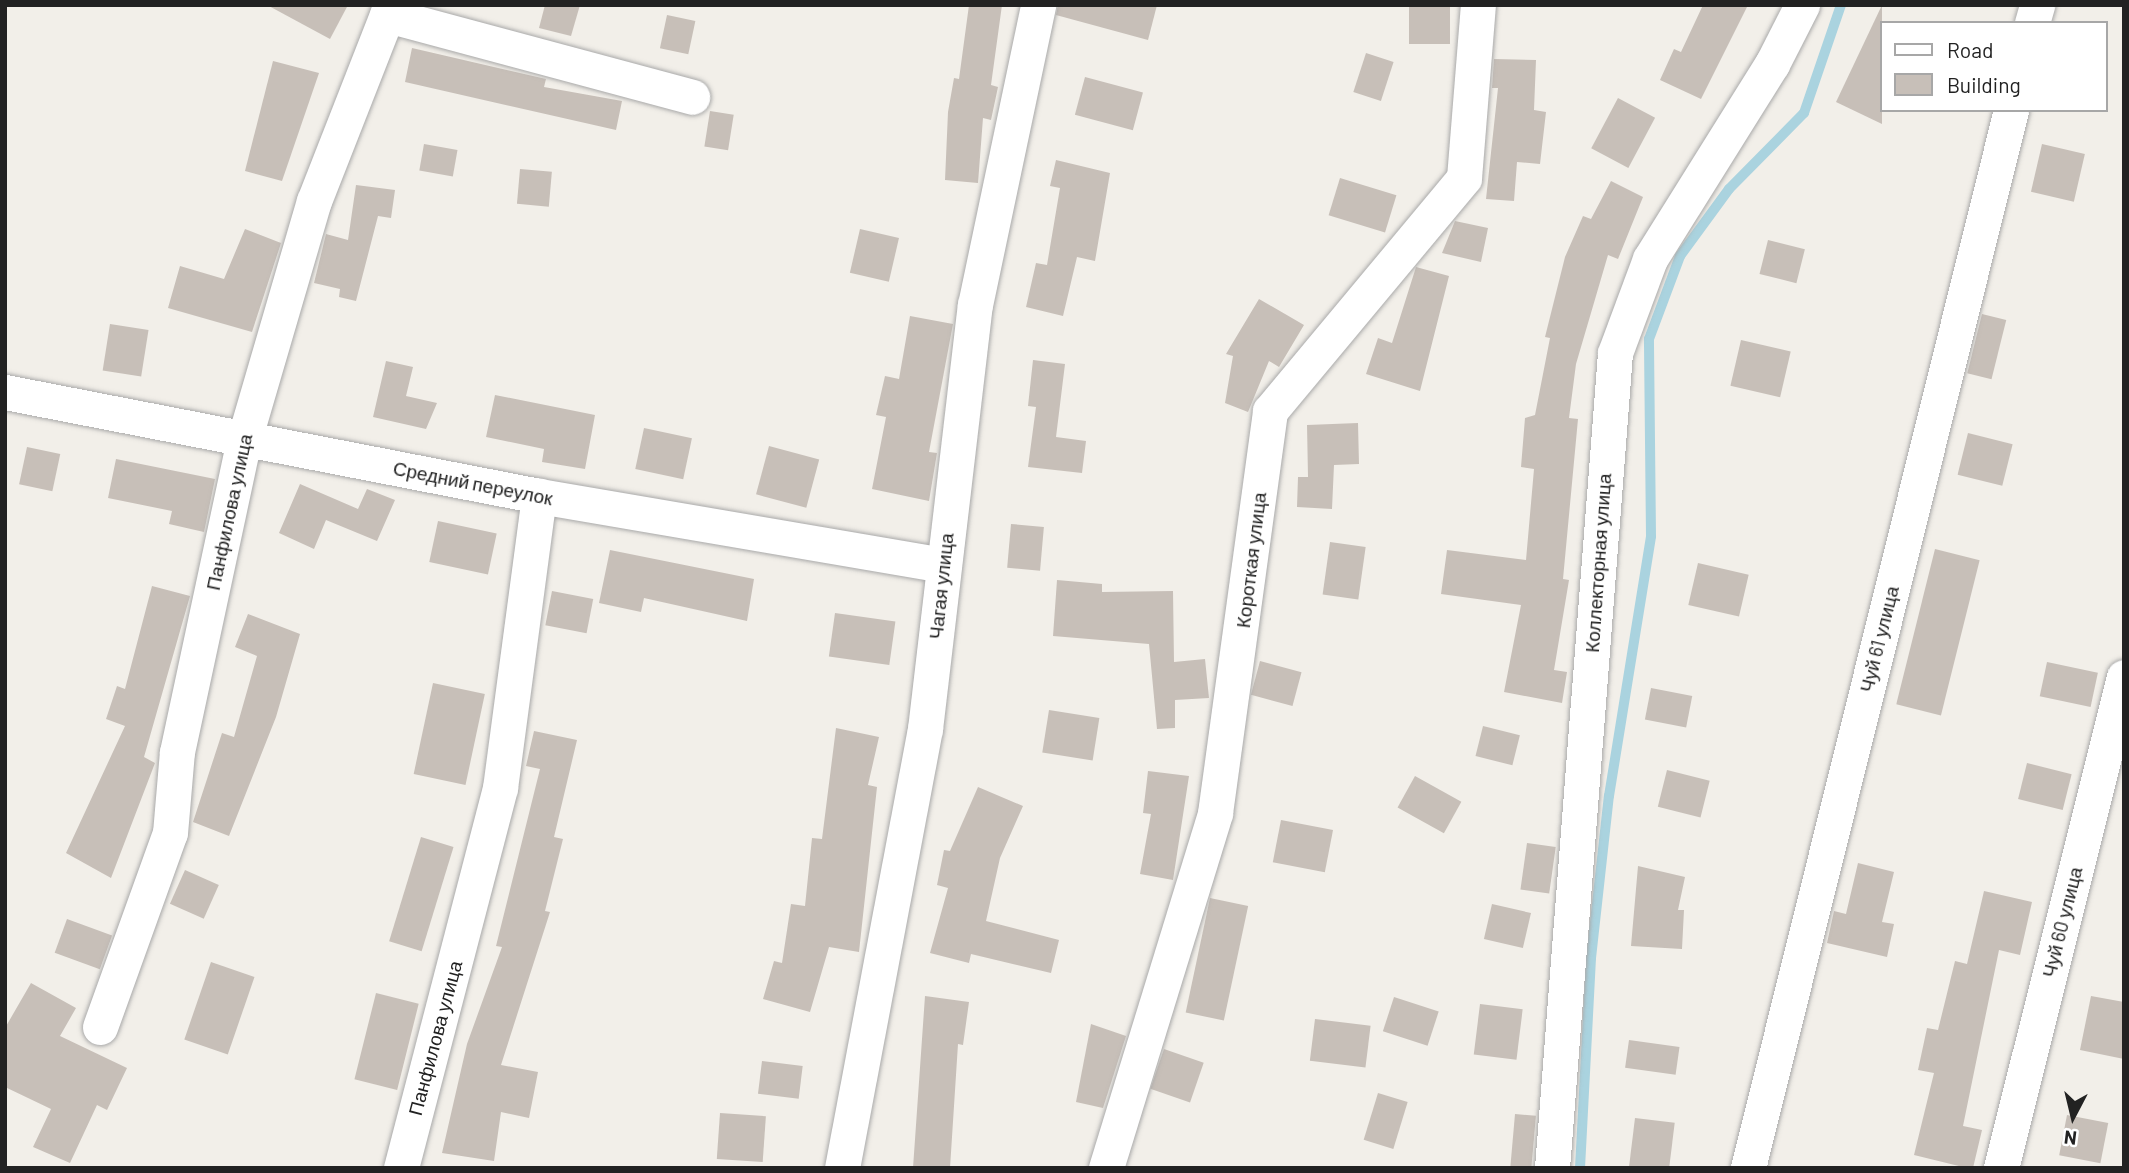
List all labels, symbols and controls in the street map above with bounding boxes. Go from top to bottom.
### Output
legend [1881,21,2108,112]
text: Road [1947,37,1993,62]
text: Building [1947,72,2021,97]
street label: Панфилова улица [201,432,257,592]
street label: Средний переулок [391,456,555,510]
street label: Коллекторная улица [1580,473,1616,653]
street label: Короткая улица [1231,491,1271,629]
street label: Чагая улица [924,532,958,640]
street label: Чуй 61 улица [1855,584,1903,694]
street label: Чуй 60 улица [2037,864,2087,980]
street label: Панфилова улица [403,958,467,1118]
north arrow [2038,1082,2108,1152]
text: N [2063,1126,2078,1151]

